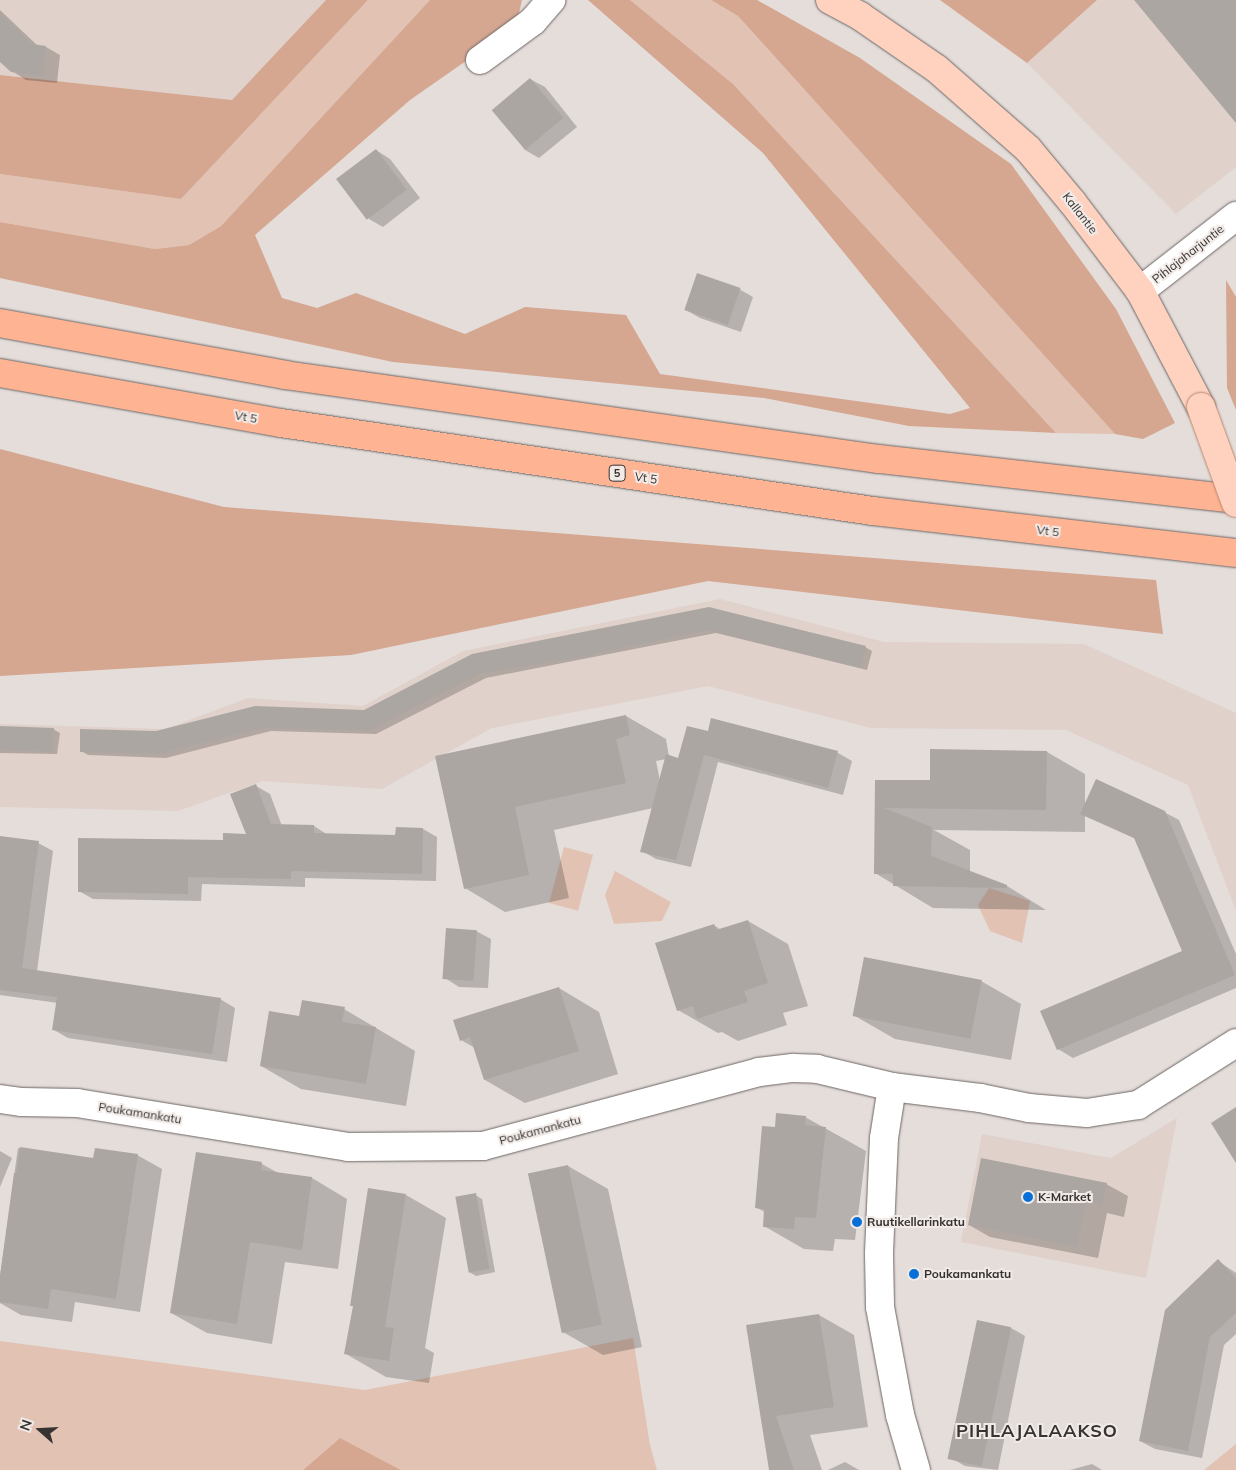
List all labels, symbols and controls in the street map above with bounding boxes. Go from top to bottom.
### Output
street label: Kallantie [1059,190,1101,236]
street label: Pihlajaharjuntie [1149,222,1227,286]
street label: Vt 5 [234,408,258,426]
road number: 5 [608,464,626,482]
street label: Vt 5 [634,469,658,487]
street label: Vt 5 [1036,522,1060,540]
street label: Poukamankatu [97,1099,183,1127]
street label: Poukamankatu [498,1112,582,1148]
place label: K-Market [1038,1190,1091,1204]
marker: K-Market [1022,1191,1034,1203]
place label: Ruutikellarinkatu [867,1215,965,1229]
marker: Ruutikellarinkatu [851,1216,863,1228]
place label: Poukamankatu [924,1267,1011,1281]
marker: Poukamankatu [908,1268,920,1280]
north arrow [15,1405,65,1455]
text: N [16,1417,36,1433]
district label: PIHLAJALAAKSO [954,1420,1120,1442]

